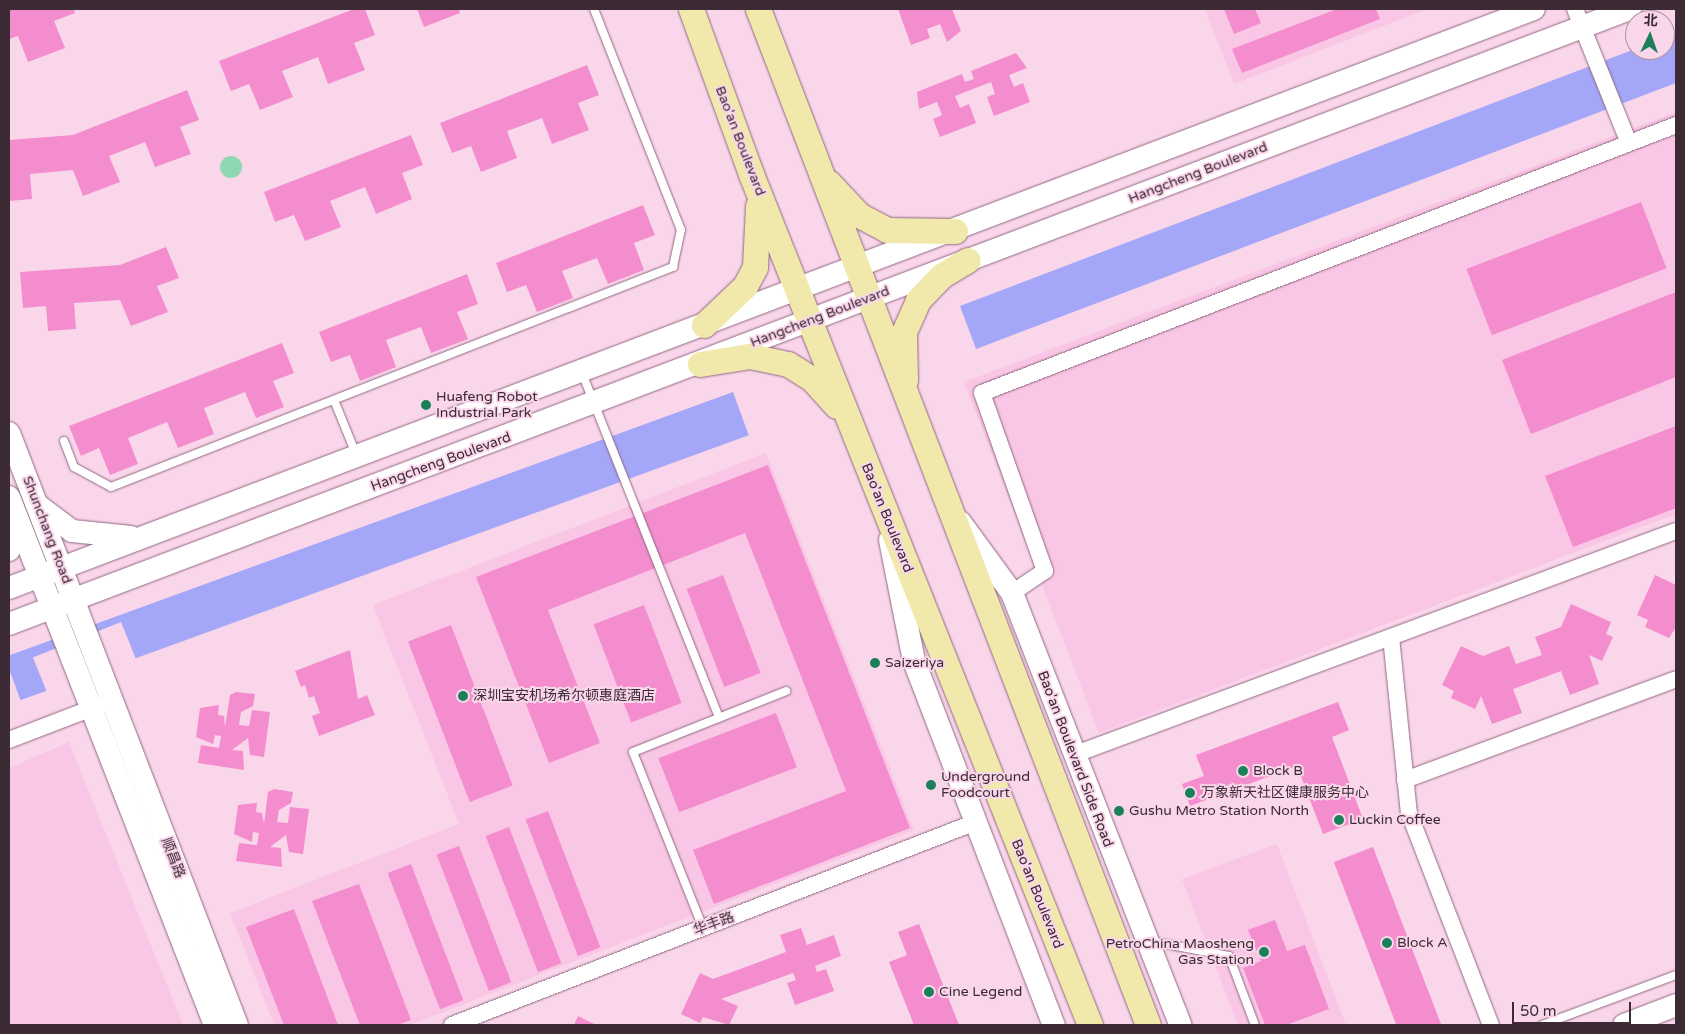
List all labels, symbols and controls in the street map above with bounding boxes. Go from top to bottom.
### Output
north arrow [1625,10,1675,60]
text: 北 [1643,12,1658,29]
street label: Bao'an Boulevard [711,84,769,198]
street label: Hangcheng Boulevard [1126,139,1270,207]
street label: Hangcheng Boulevard [748,283,892,351]
place label: Huafeng Robot Industrial Park [436,389,538,422]
marker: Huafeng Robot Industrial Park [420,399,432,411]
street label: Hangcheng Boulevard [369,429,513,495]
street label: Bao'an Boulevard [857,461,917,575]
street label: Shunchang Road [19,474,75,586]
place label: Saizeriya [885,655,944,671]
marker: Saizeriya [869,657,881,669]
street label: Bao'an Boulevard Side Road [1034,668,1116,850]
place label: 深圳宝安机场希尔顿惠庭酒店 [473,688,655,704]
marker: 深圳宝安机场希尔顿惠庭酒店 [457,690,469,702]
place label: Block B [1253,763,1303,779]
marker: Block B [1237,765,1249,777]
place label: Underground Foodcourt [941,769,1030,802]
marker: Underground Foodcourt [925,779,937,791]
place label: 万象新天社区健康服务中心 [1201,785,1369,801]
marker: 万象新天社区健康服务中心 [1183,786,1197,800]
place label: Gushu Metro Station North [1129,803,1309,819]
marker: Gushu Metro Station North [1113,805,1125,817]
place label: Luckin Coffee [1349,812,1441,828]
marker: Luckin Coffee [1333,814,1345,826]
street label: 顺昌路 [158,835,188,881]
street label: Bao'an Boulevard [1007,837,1067,951]
street label: 华丰路 [691,909,737,939]
place label: Block A [1397,935,1448,951]
place label: PetroChina Maosheng Gas Station [1106,936,1254,969]
marker: Block A [1381,937,1393,949]
marker: PetroChina Maosheng Gas Station [1258,946,1270,958]
place label: Cine Legend [939,984,1022,1000]
marker: Cine Legend [923,986,935,998]
scale bar [1515,992,1634,1024]
text: 50 m [1520,1002,1557,1020]

